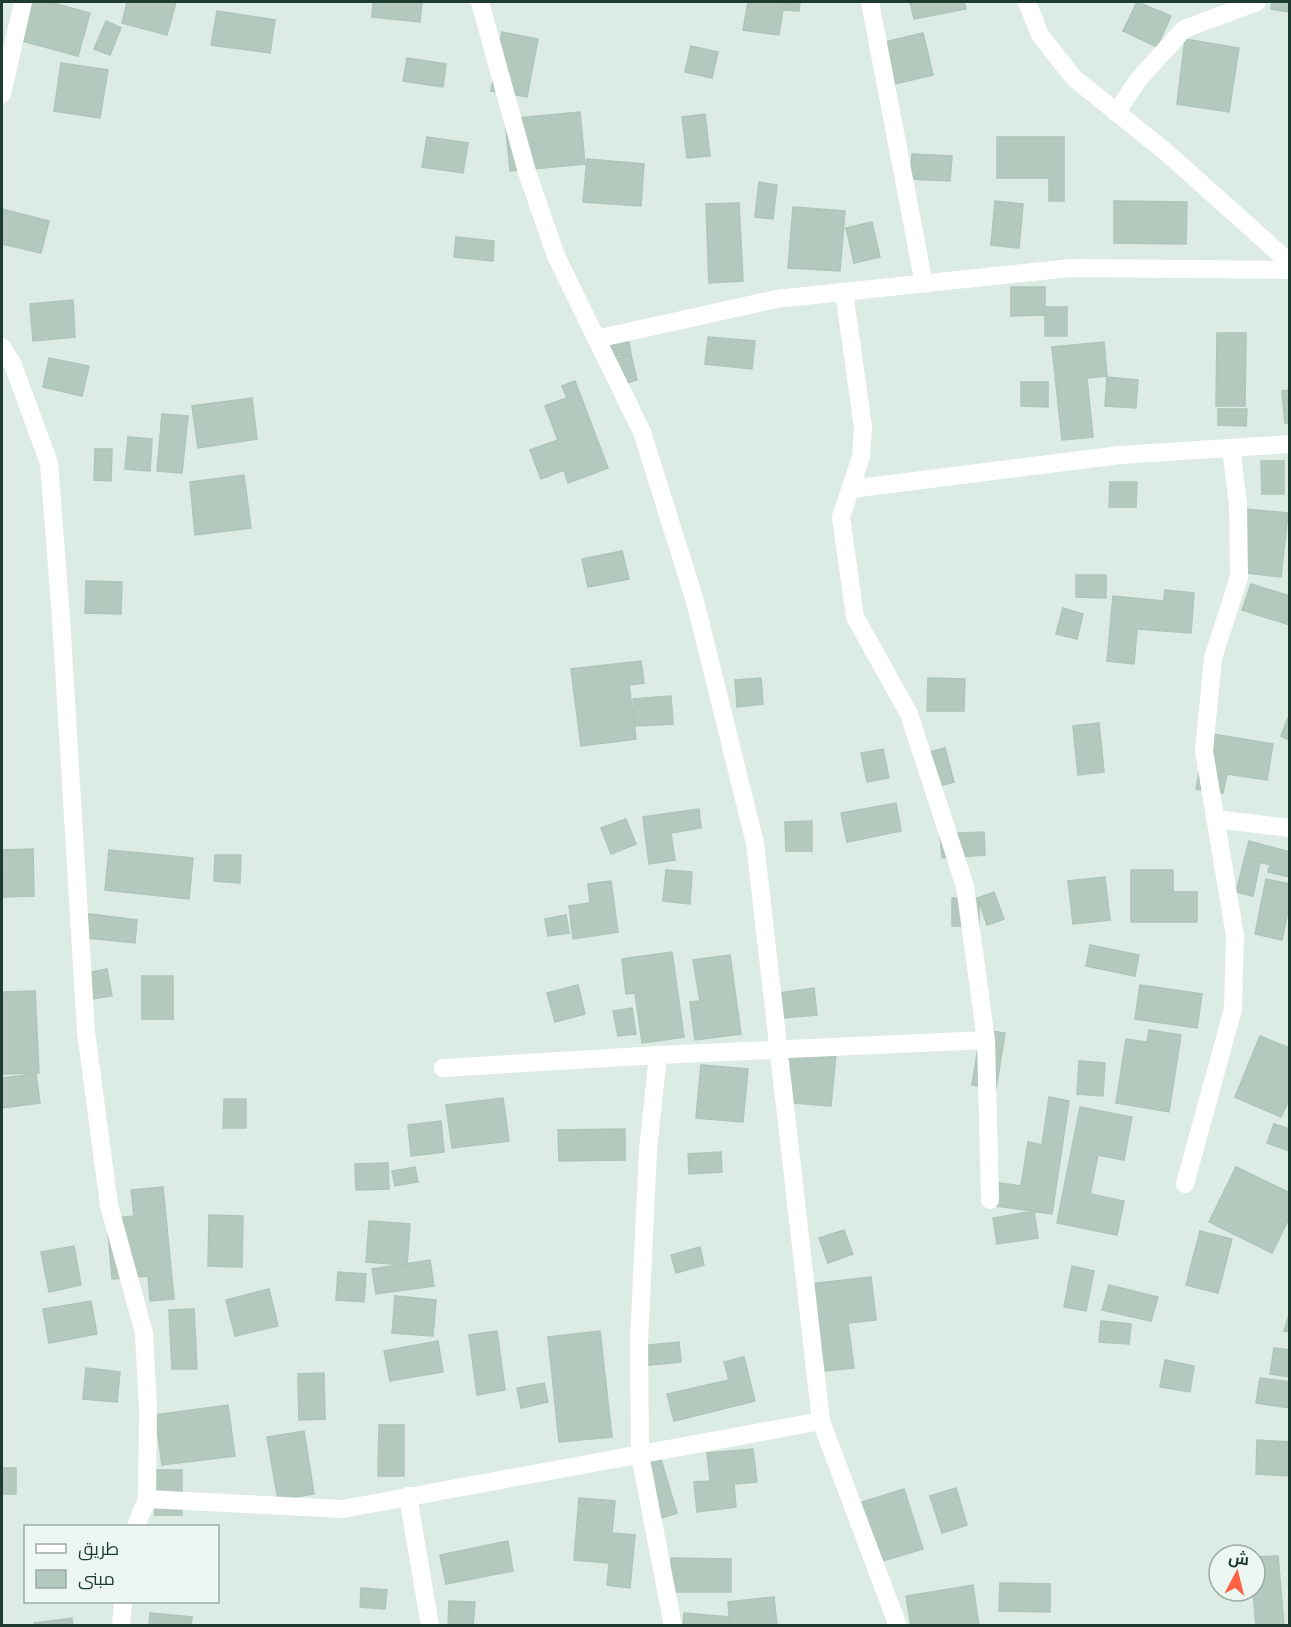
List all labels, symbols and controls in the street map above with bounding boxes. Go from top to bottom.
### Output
legend [24,1525,219,1603]
text: طريق [78,1538,119,1561]
north arrow [1207,1543,1267,1603]
text: ش [1227,1548,1250,1569]
text: مبنى [78,1568,115,1590]

